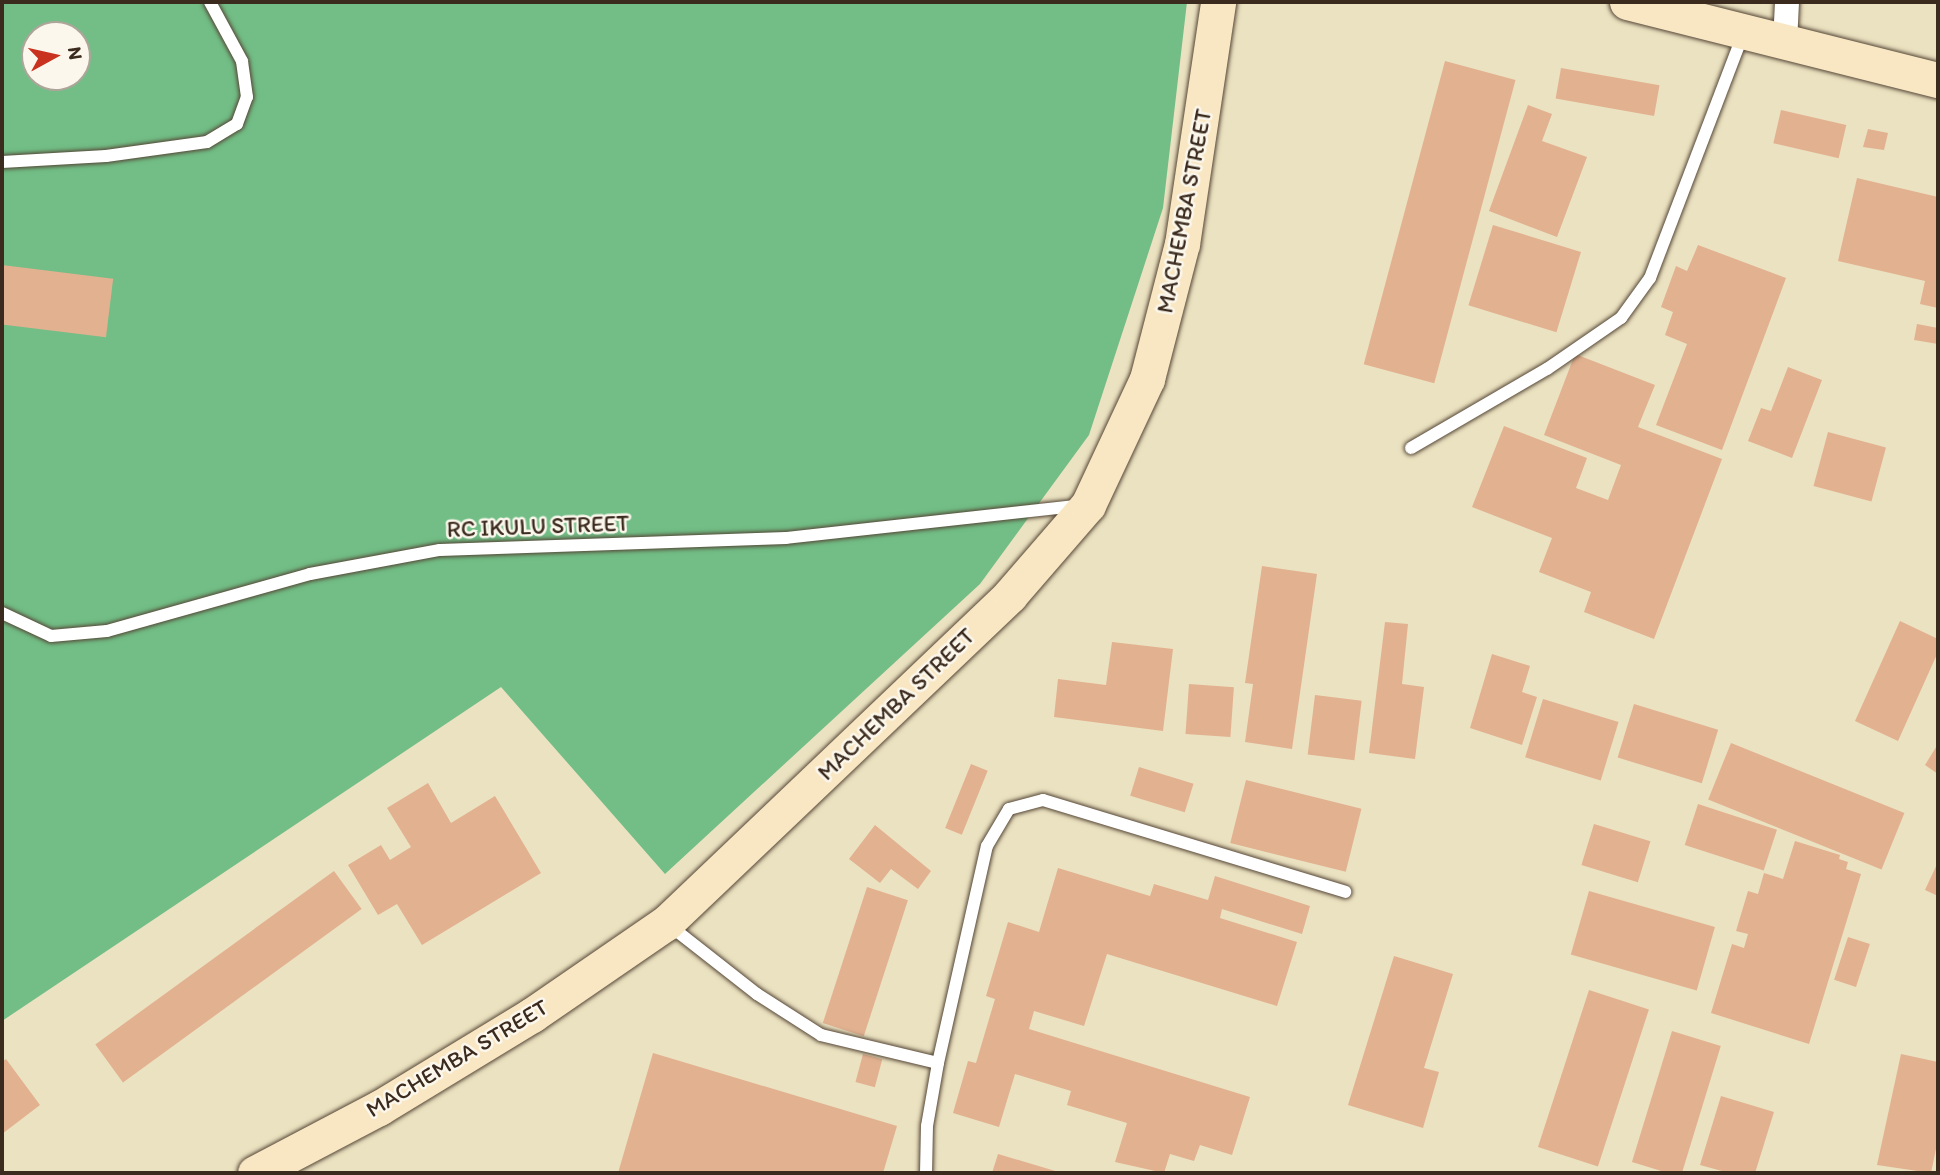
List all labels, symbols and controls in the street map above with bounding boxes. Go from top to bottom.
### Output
north arrow [21,21,91,91]
text: N [63,45,88,61]
street label: MACHEMBA STREET [1151,107,1217,315]
street label: RC IKULU STREET [446,509,630,543]
street label: MACHEMBA STREET [812,622,980,786]
street label: MACHEMBA STREET [361,993,553,1123]

